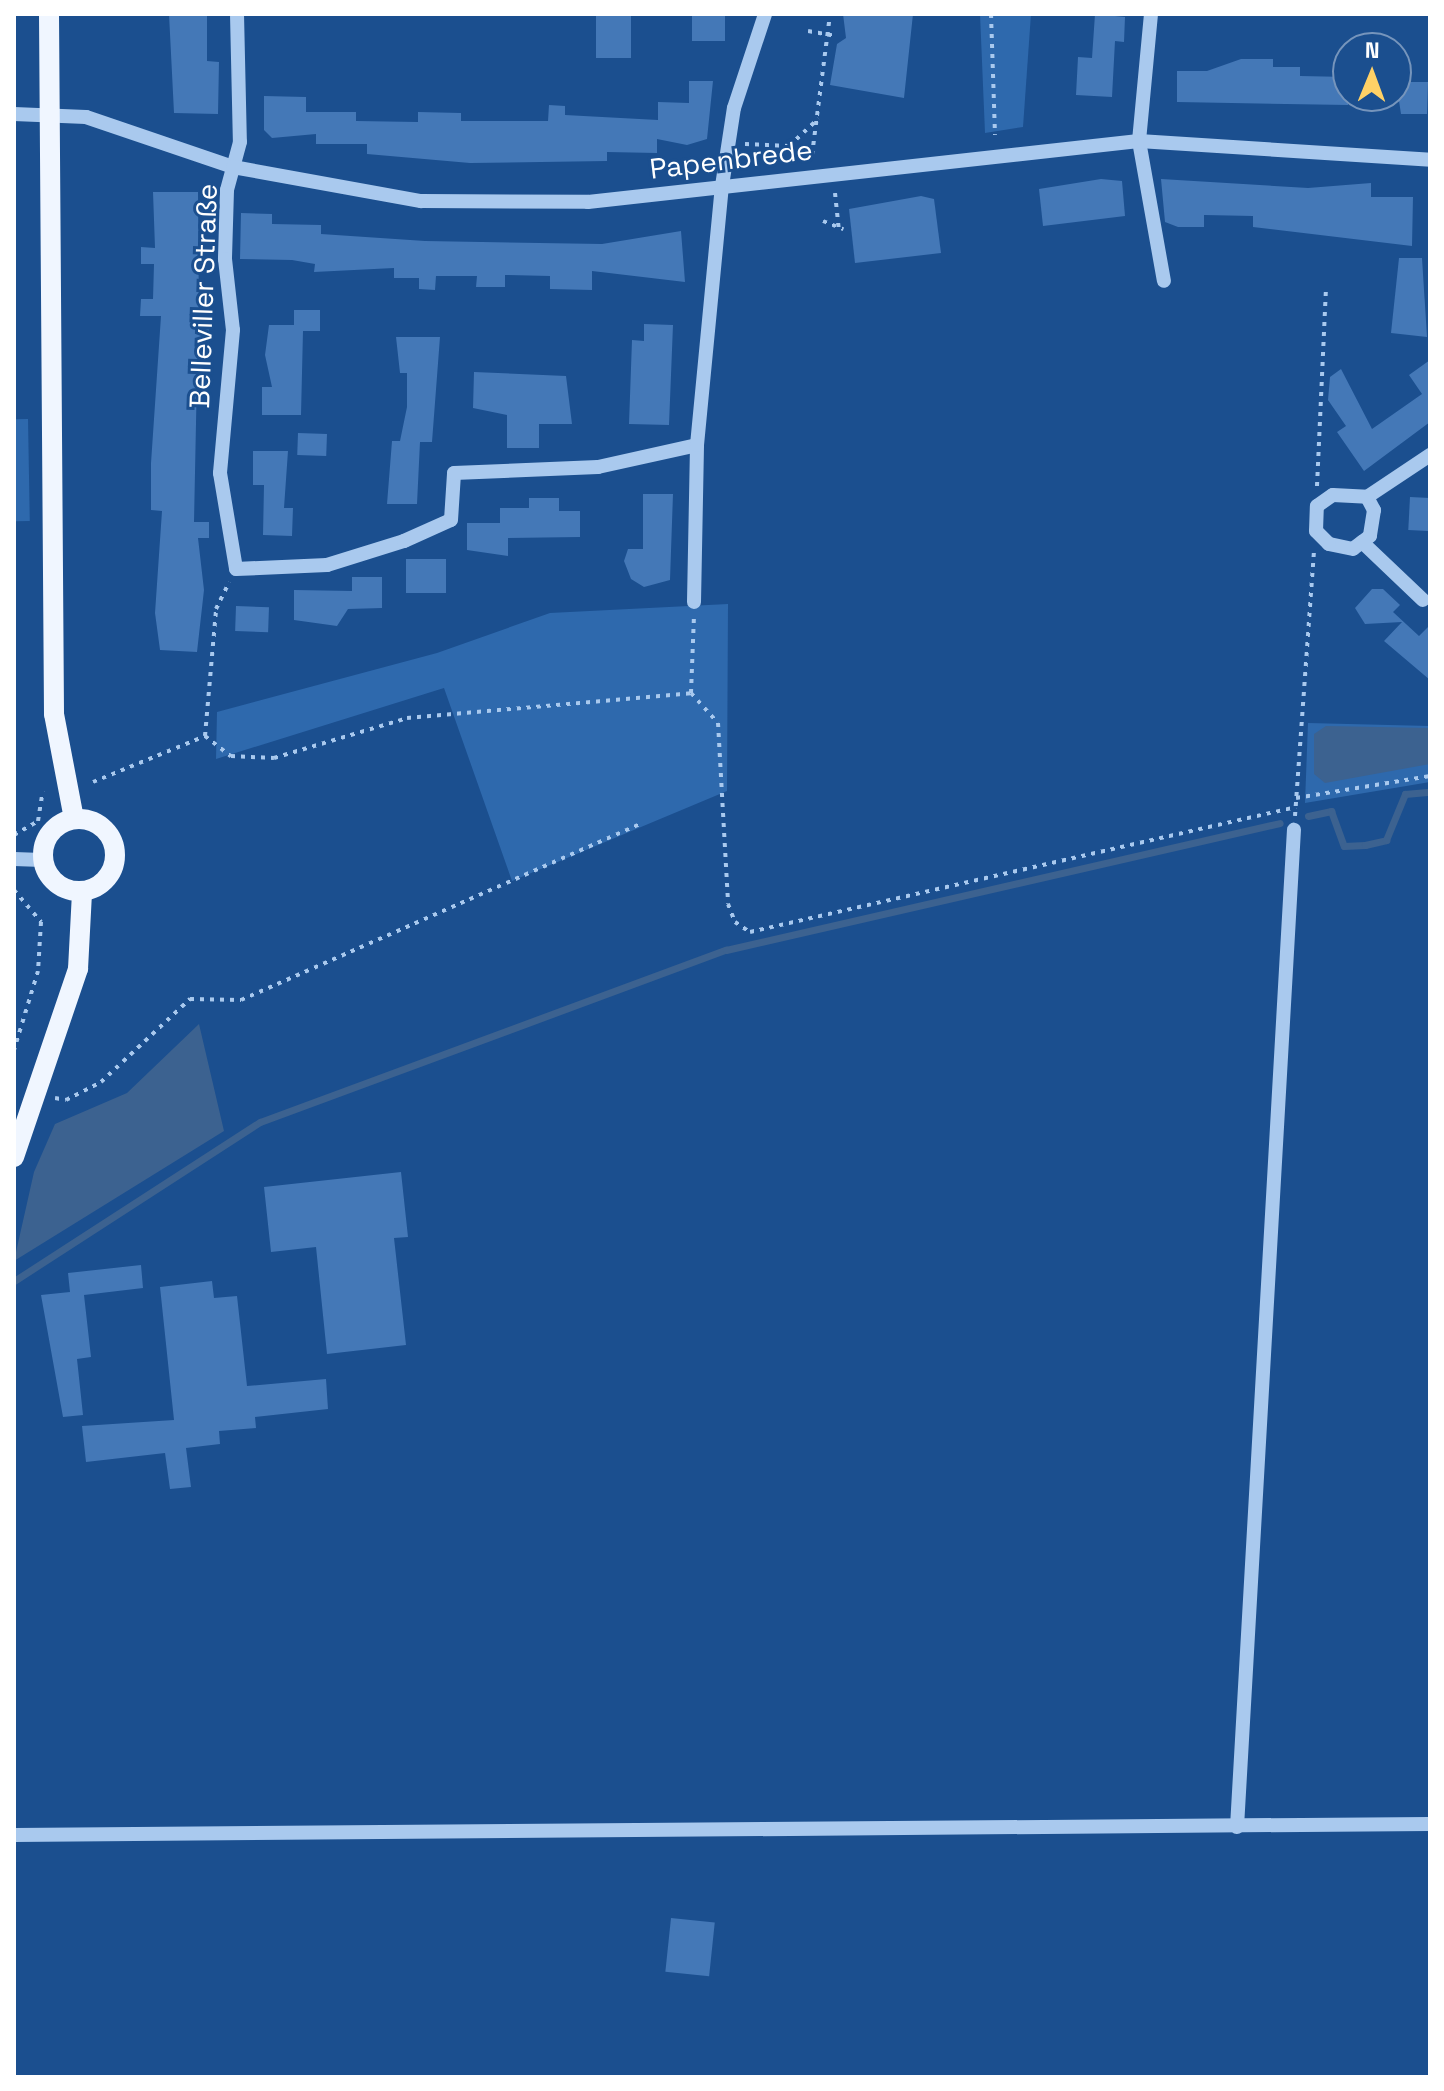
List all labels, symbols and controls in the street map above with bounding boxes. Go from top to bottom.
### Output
north arrow [1332,32,1412,112]
text: N [1365,36,1380,64]
street label: Papenbrede [648,132,814,186]
street label: Belleviller Straße [182,183,224,409]

